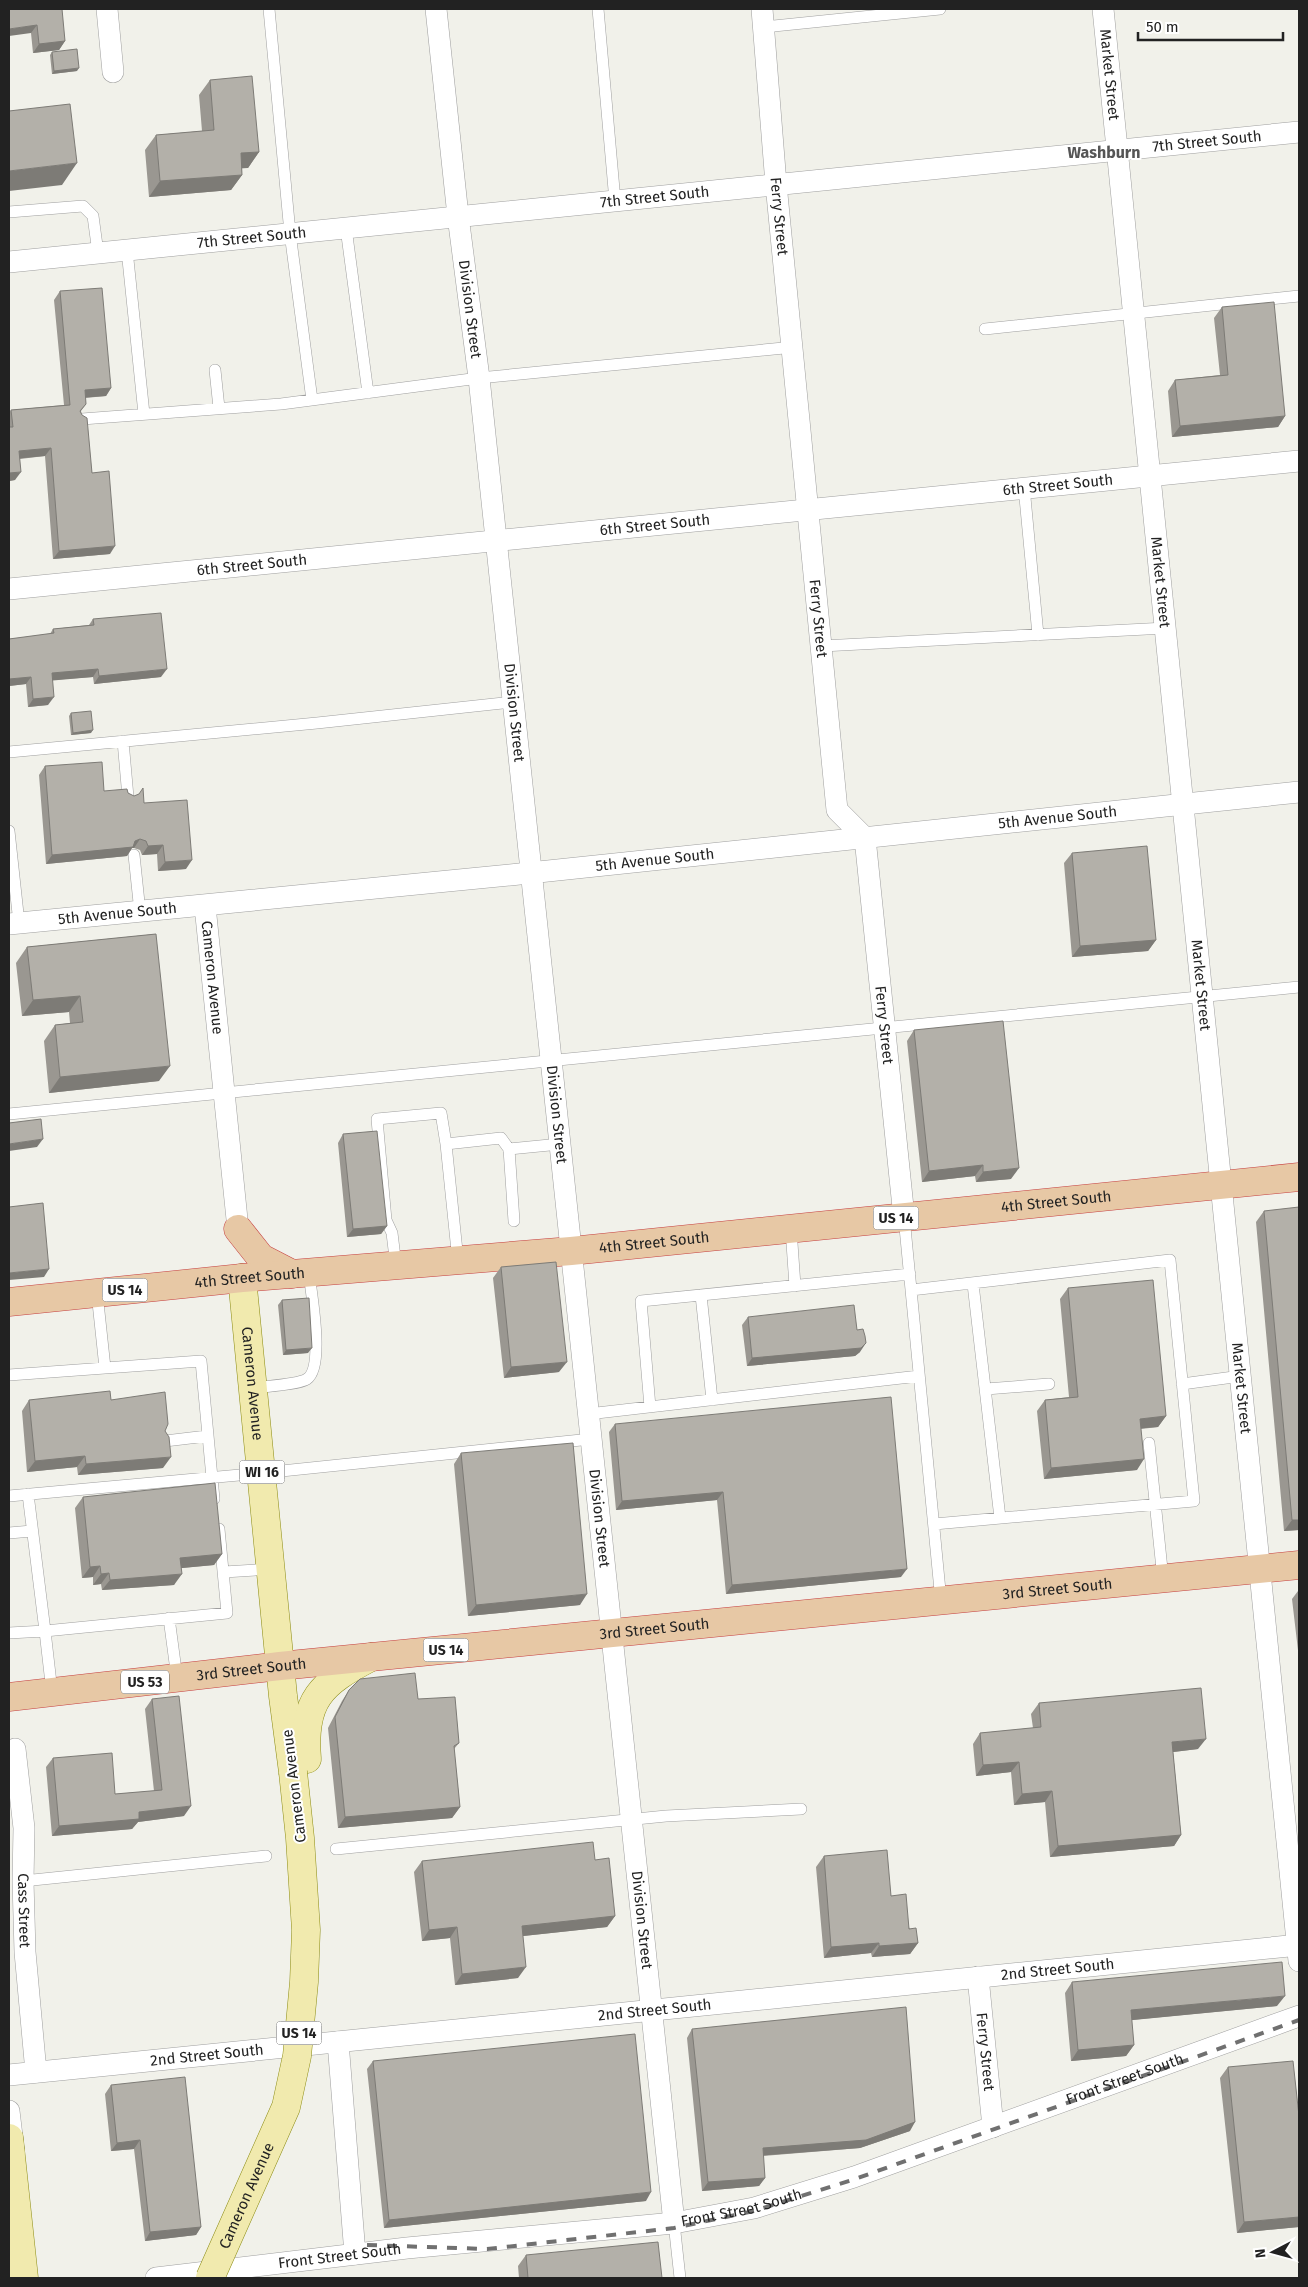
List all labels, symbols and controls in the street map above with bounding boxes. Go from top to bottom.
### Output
scale bar [1138,10,1283,42]
text: 50 m [1146,18,1179,36]
street label: Market Street [1096,28,1123,122]
street label: 7th Street South [1152,127,1262,156]
district label: Washburn [1068,143,1141,162]
street label: Ferry Street [766,176,792,257]
street label: 7th Street South [599,182,710,211]
street label: 7th Street South [196,223,307,252]
street label: Division Street [455,259,485,360]
street label: 6th Street South [1002,470,1114,499]
street label: 6th Street South [599,510,711,539]
street label: Market Street [1147,536,1174,629]
street label: 6th Street South [196,550,308,579]
street label: Ferry Street [806,578,831,659]
street label: Division Street [500,662,529,763]
street label: 5th Avenue South [997,802,1118,833]
street label: 5th Avenue South [595,845,715,875]
street label: 5th Avenue South [57,899,178,928]
street label: Cameron Avenue [198,920,227,1035]
street label: Market Street [1187,939,1215,1032]
street label: Ferry Street [871,985,897,1066]
street label: Division Street [543,1064,571,1165]
street label: 4th Street South [1000,1187,1112,1216]
road number: US 14 [874,1206,918,1230]
street label: 4th Street South [598,1228,710,1257]
street label: 4th Street South [194,1264,306,1292]
road number: US 14 [102,1278,148,1302]
street label: Cameron Avenue [238,1326,267,1441]
street label: Market Street [1228,1342,1255,1435]
road number: WI 16 [240,1460,284,1484]
street label: Division Street [585,1468,614,1569]
street label: 3rd Street South [1002,1575,1113,1603]
street label: 3rd Street South [599,1614,710,1643]
road number: US 14 [424,1638,468,1662]
street label: 3rd Street South [196,1654,307,1684]
road number: US 53 [121,1670,169,1694]
street label: Cameron Avenue [278,1728,310,1844]
street label: Division Street [628,1870,656,1971]
street label: Cass Street [14,1873,34,1949]
street label: 2nd Street South [1000,1955,1115,1984]
street label: 2nd Street South [597,1995,712,2025]
street label: Ferry Street [973,2012,998,2092]
road number: US 14 [276,2022,322,2045]
street label: 2nd Street South [149,2040,265,2070]
street label: Front Street South [1064,2050,1186,2109]
street label: Cameron Avenue [215,2140,278,2252]
street label: Front Street South [679,2185,804,2231]
north arrow [1248,2227,1298,2277]
street label: Front Street South [277,2240,402,2272]
text: N [1252,2248,1270,2259]

